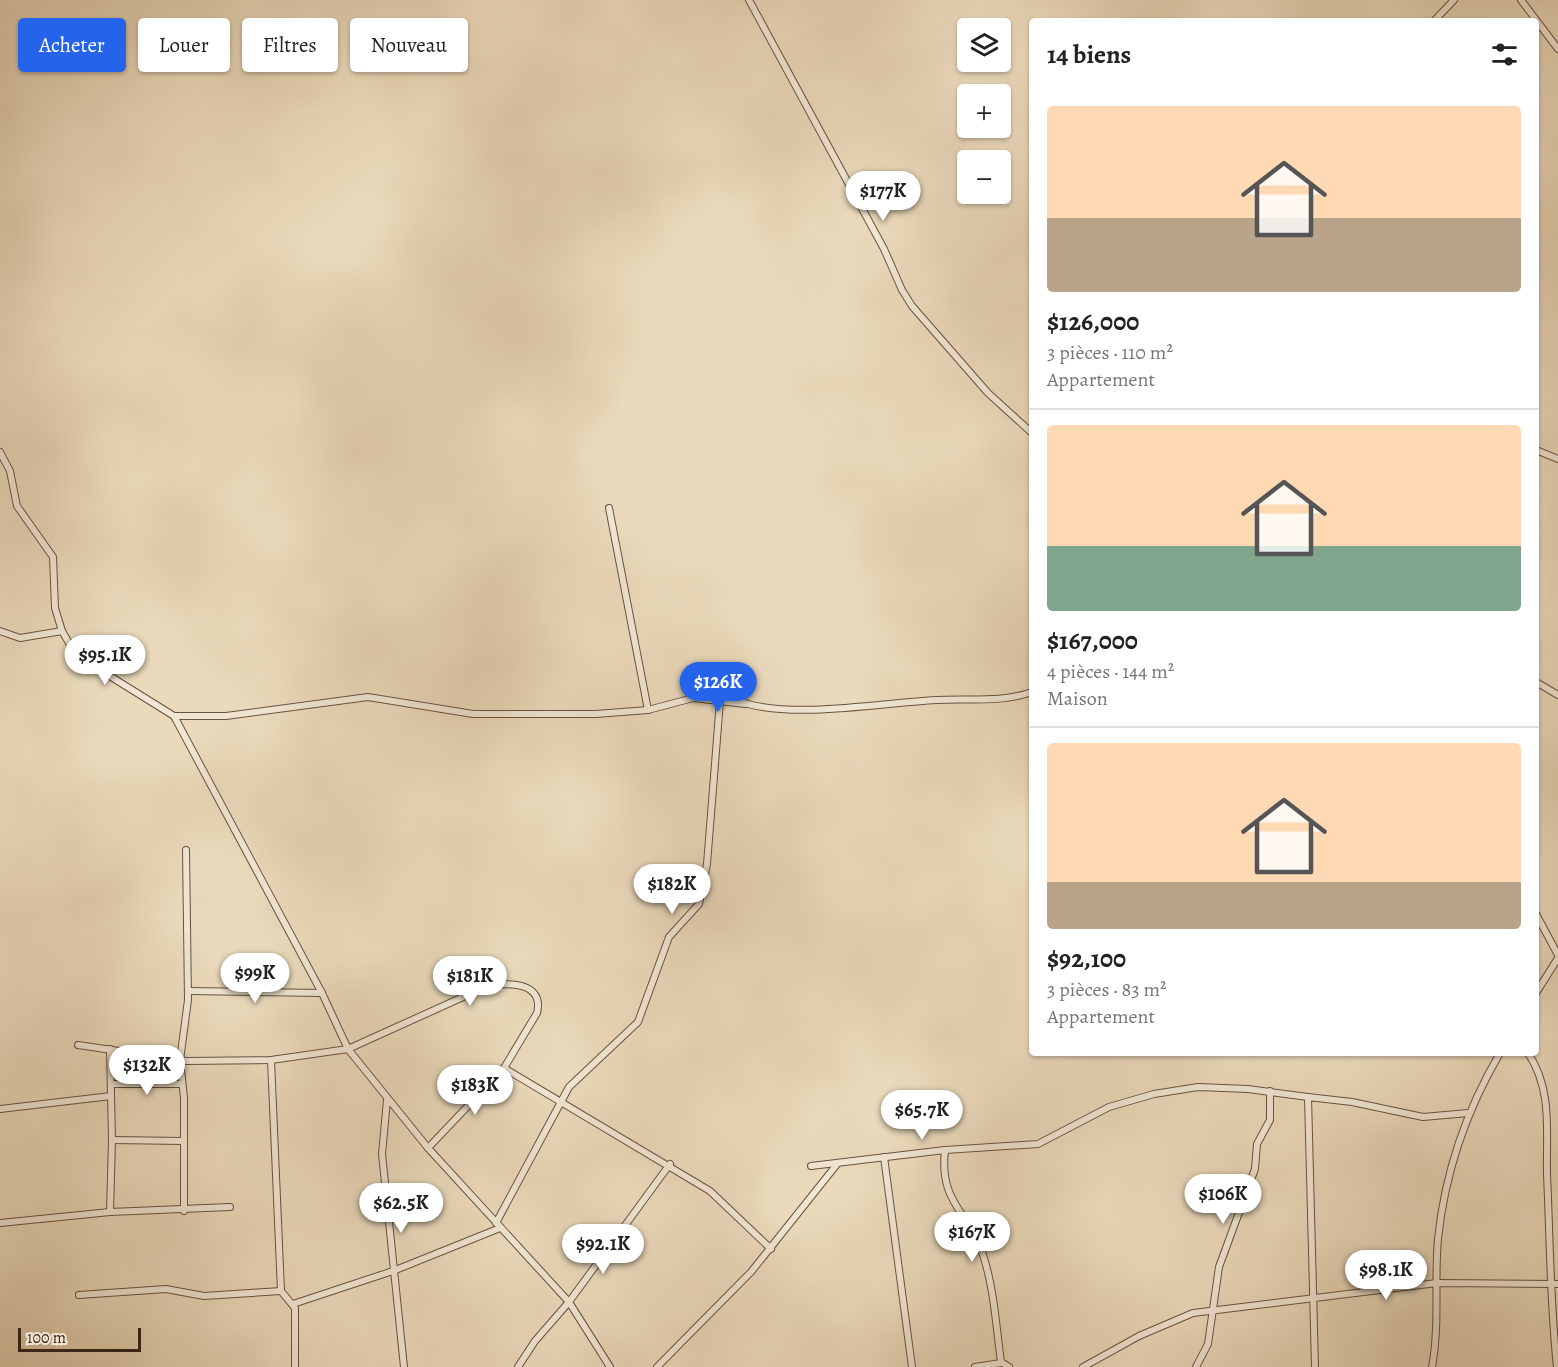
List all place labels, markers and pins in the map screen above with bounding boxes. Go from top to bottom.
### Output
pin: $177K [841,171,925,222]
pin: $95.1K [56,635,154,686]
pin: $126K [676,662,760,713]
pin: $182K [630,864,714,915]
pin: $99K [219,953,291,1004]
pin: $181K [428,956,512,1007]
pin: $132K [105,1045,189,1096]
pin: $183K [433,1065,517,1116]
pin: $65.7K [873,1090,971,1141]
pin: $106K [1181,1174,1265,1225]
pin: $62.5K [352,1183,450,1234]
pin: $167K [930,1212,1014,1263]
pin: $92.1K [554,1224,652,1275]
pin: $98.1K [1337,1250,1435,1301]

